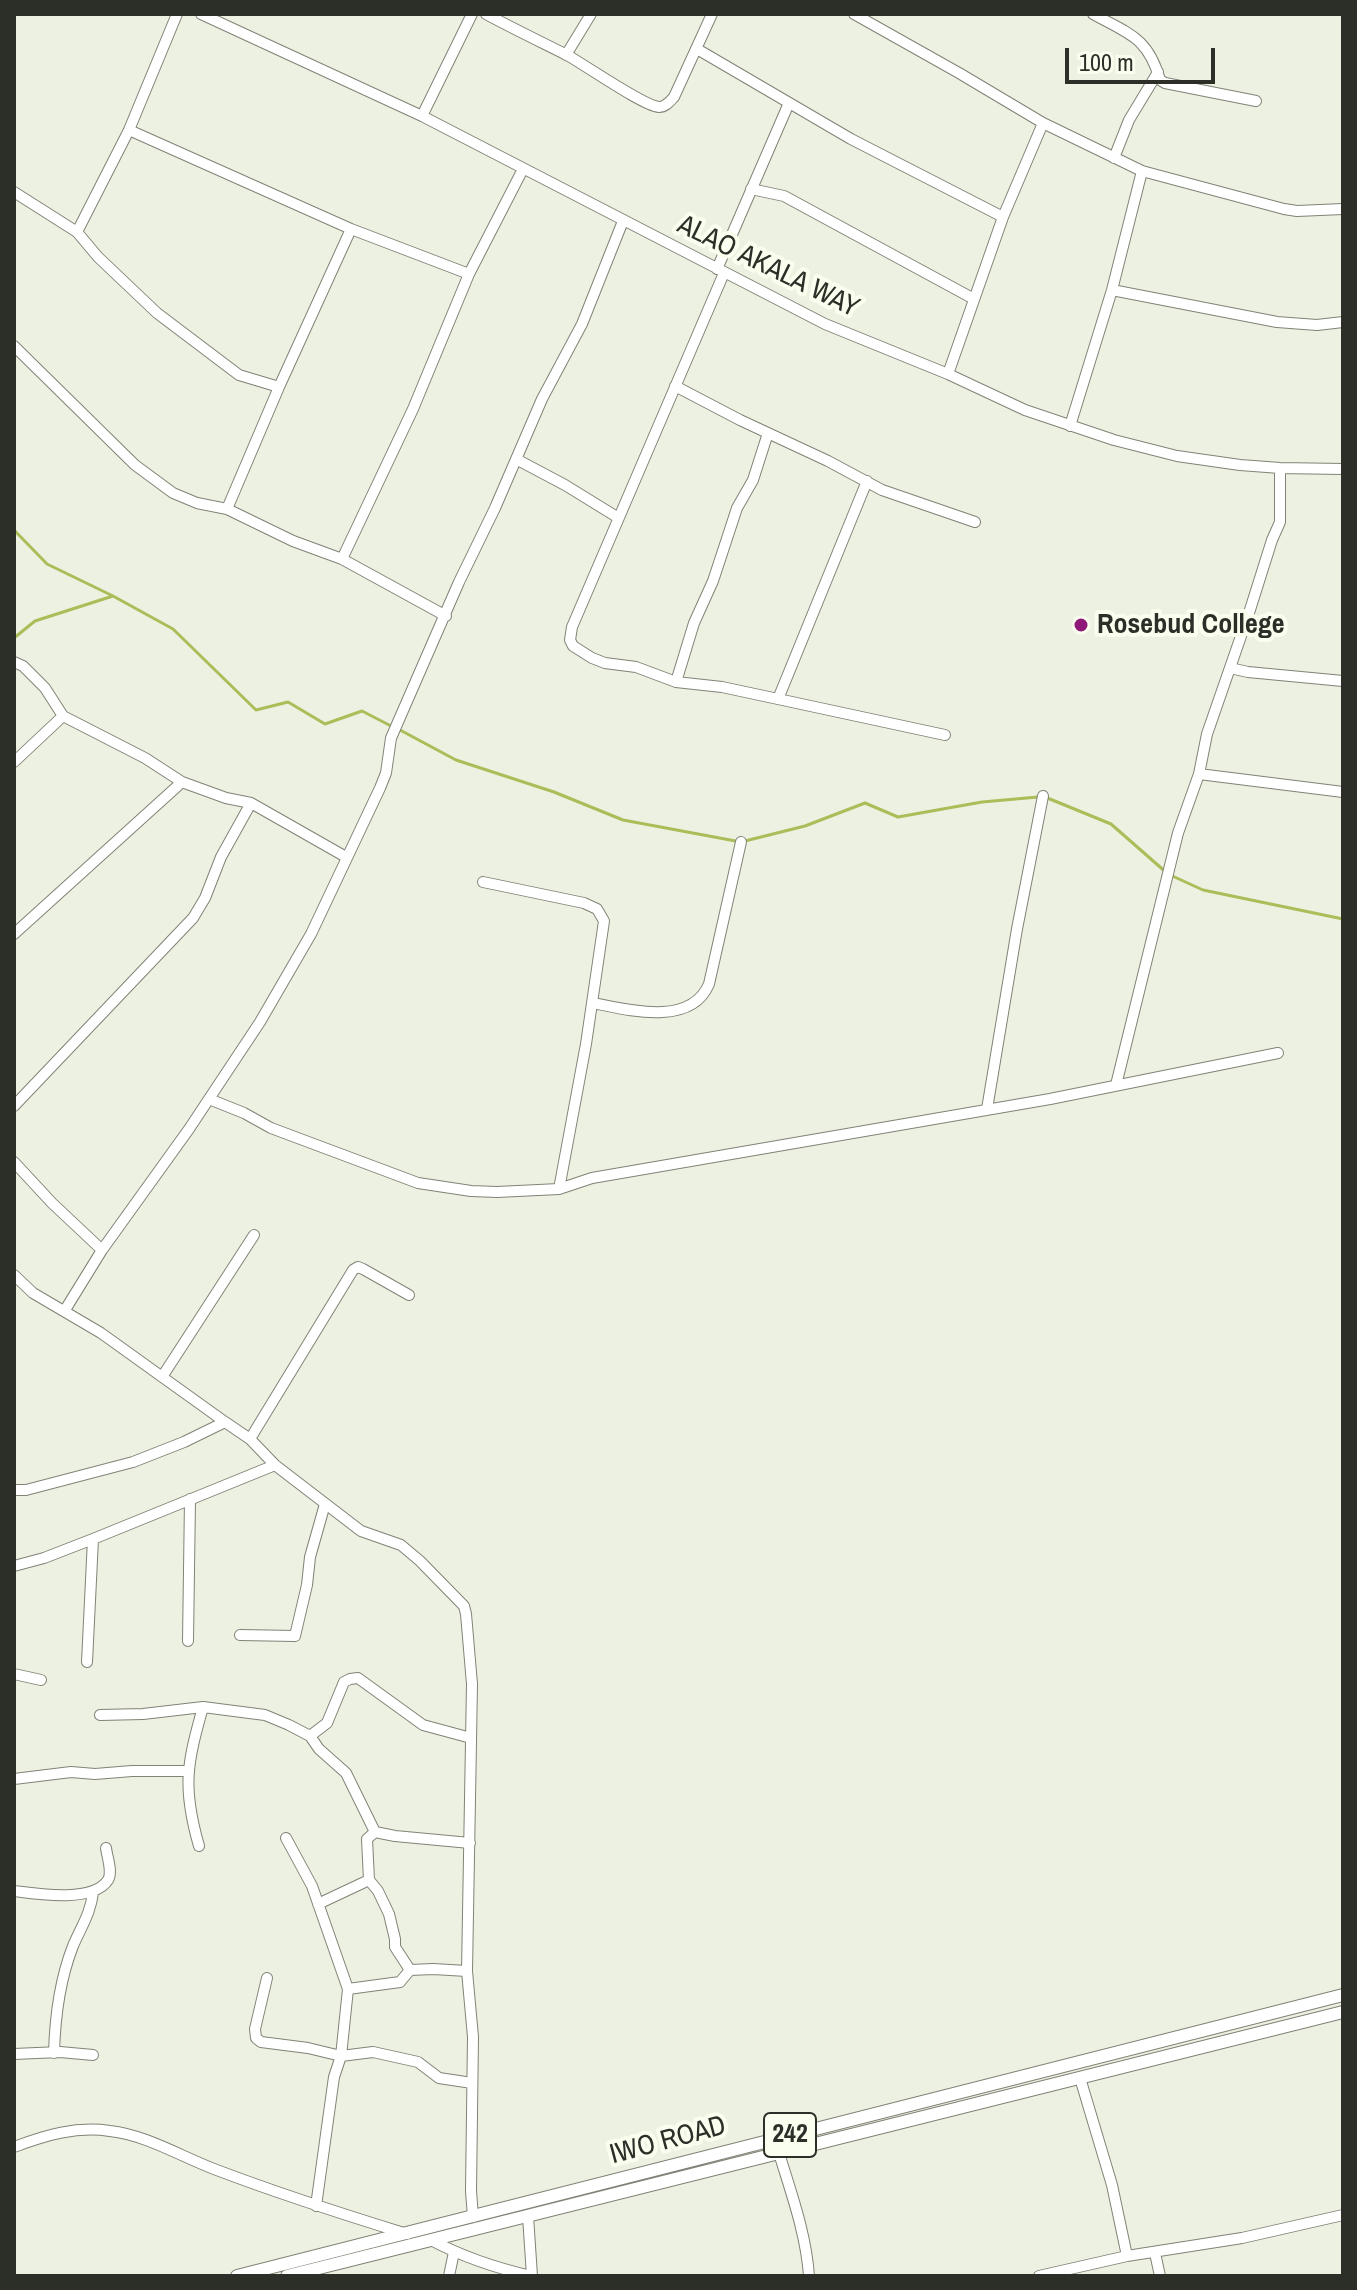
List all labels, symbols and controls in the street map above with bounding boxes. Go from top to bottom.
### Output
scale bar [1069,32,1219,82]
text: 100 m [1079,46,1134,78]
street label: ALAO AKALA WAY [672,209,864,325]
place label: Rosebud College [1097,608,1285,642]
marker: Rosebud College [1072,616,1090,634]
street label: IWO ROAD [606,2109,730,2173]
road number: 242 [764,2113,816,2157]

